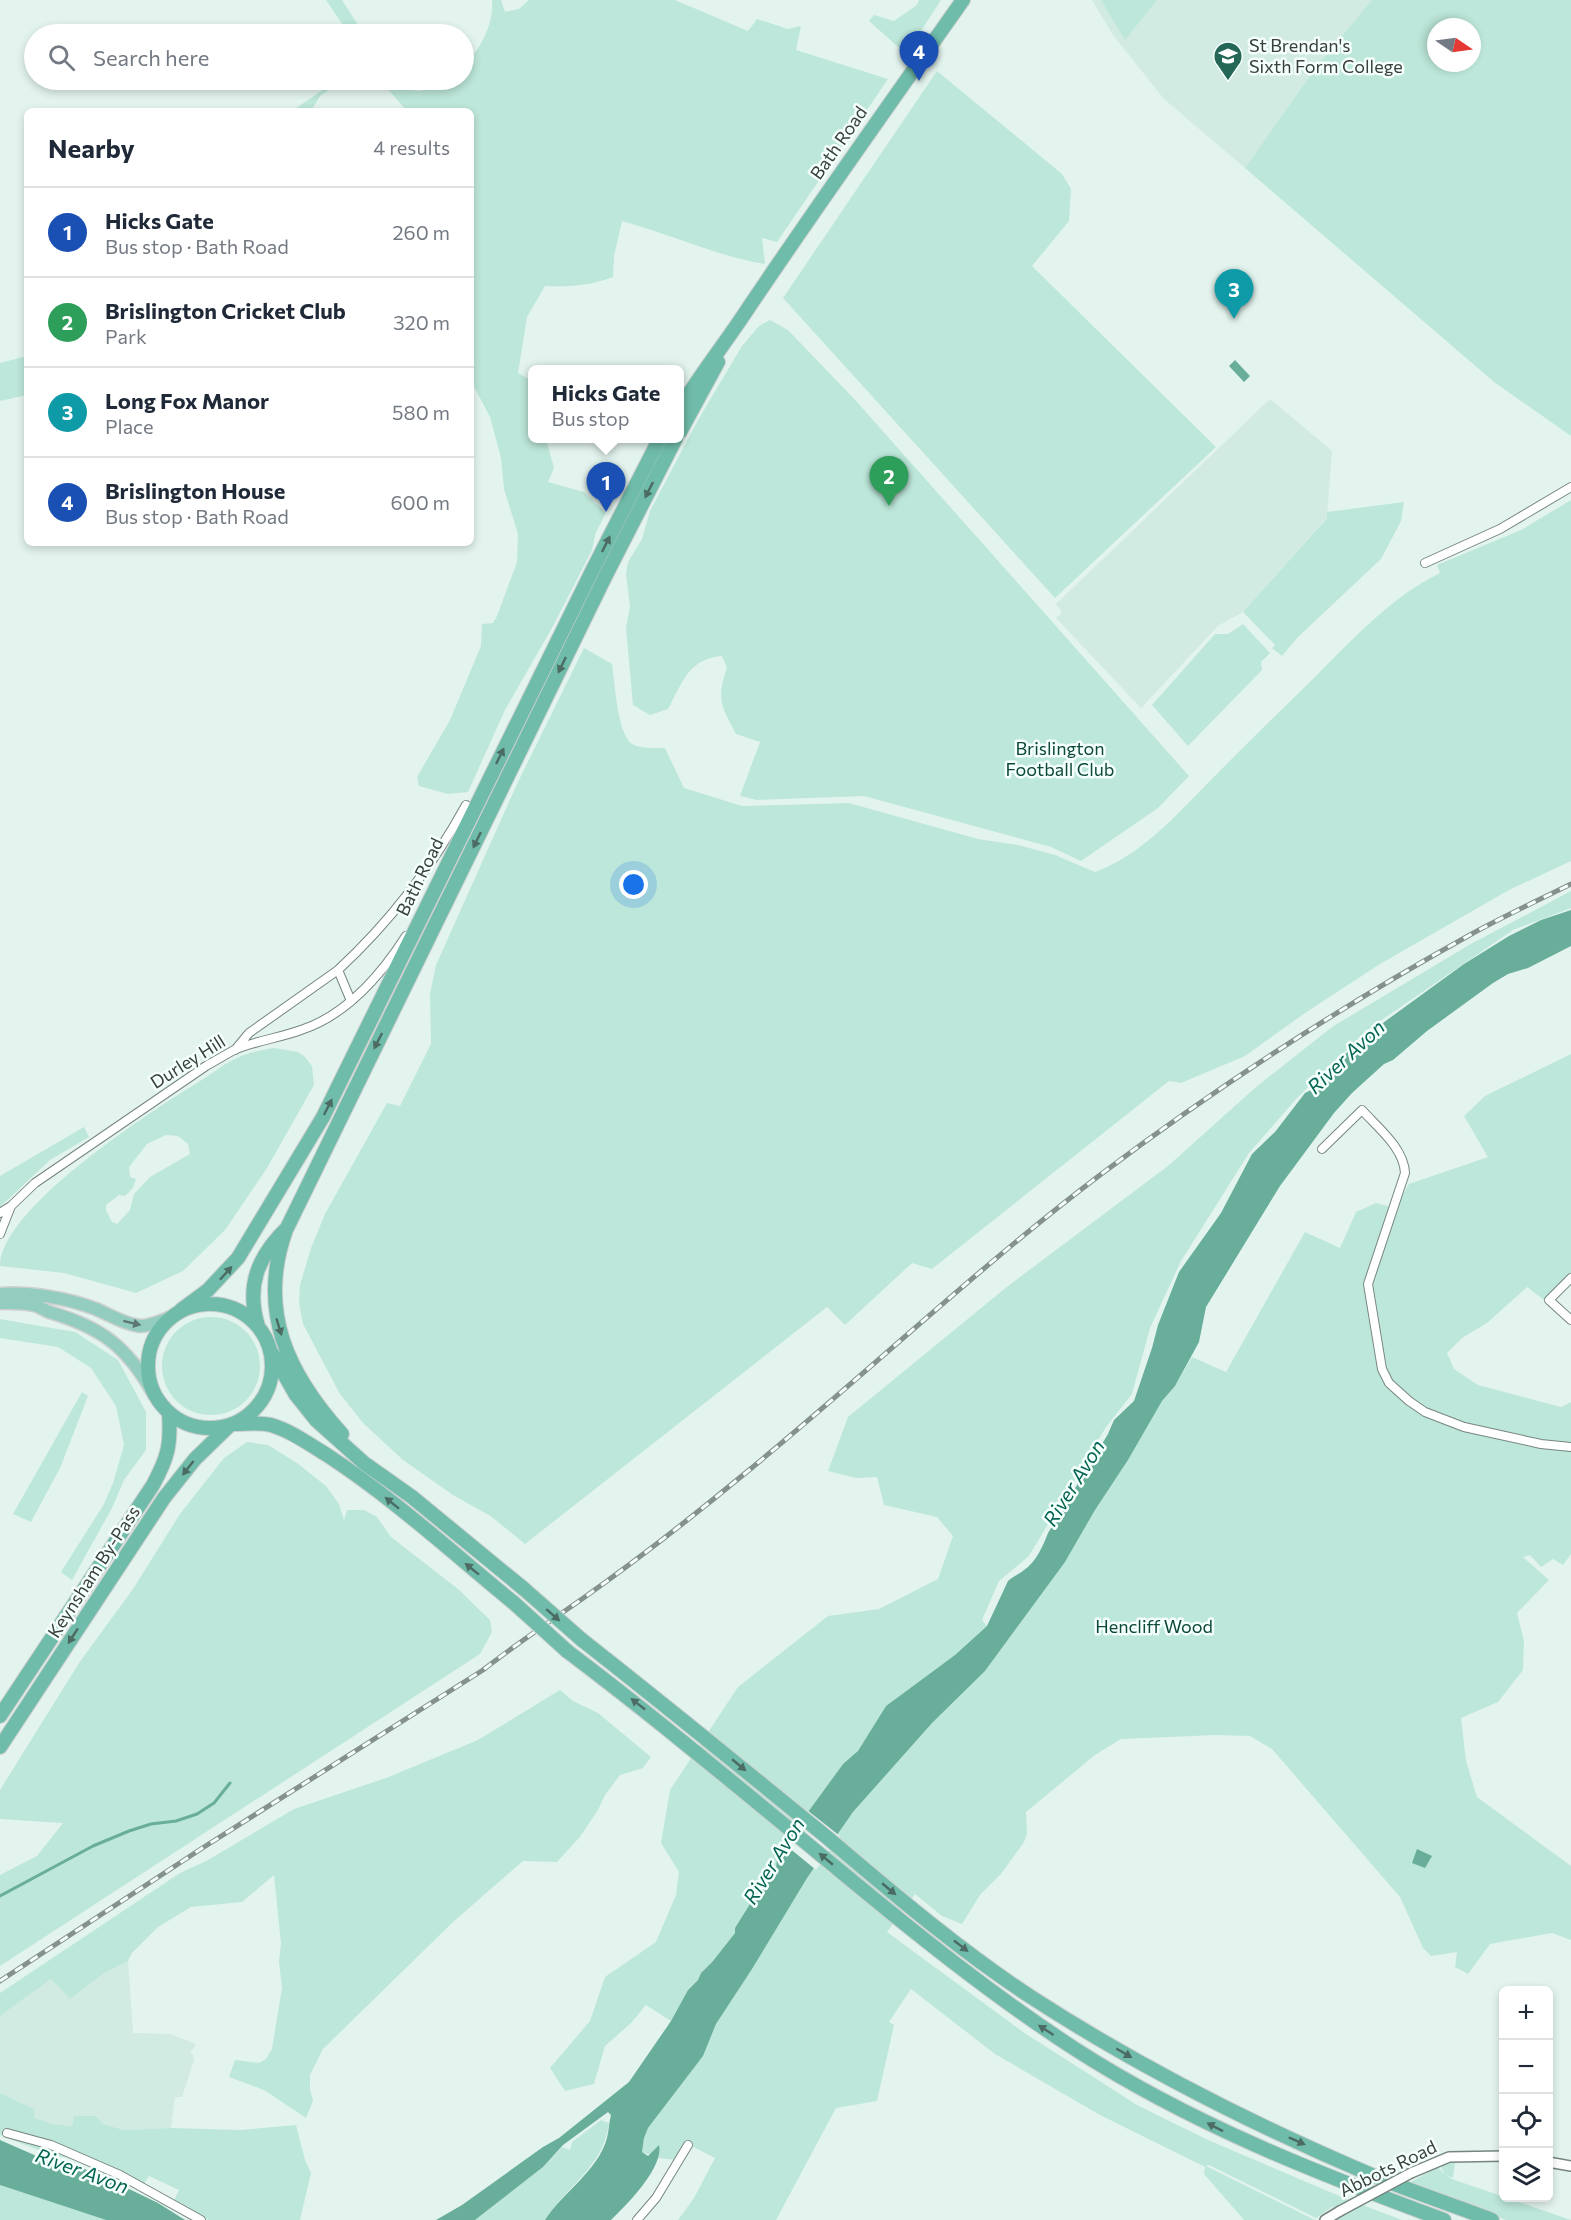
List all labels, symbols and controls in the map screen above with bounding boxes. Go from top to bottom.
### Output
north arrow [1427,18,1481,72]
search box [24,24,474,90]
pin: 4 [900,32,938,81]
place label: St Brendan's Sixth Form College [1249,34,1403,77]
school or university icon: St Brendan's Sixth Form College [1212,40,1244,82]
icon: search [45,41,78,74]
text: Search here [93,44,209,71]
street label: Bath Road [805,102,871,183]
text: Nearby [48,132,135,163]
text: 4 results [373,135,450,159]
text: Hicks Gate [105,207,214,234]
text: 1 [63,220,72,244]
text: 260 m [392,220,450,244]
text: Bus stop · Bath Road [105,234,289,258]
pin: 3 [1214,270,1254,319]
text: Brislington Cricket Club [105,297,346,324]
text: 2 [62,310,73,334]
text: 320 m [393,310,450,334]
text: Park [105,324,147,348]
popup [528,365,684,443]
text: Hicks Gate [552,379,660,406]
text: Long Fox Manor [105,387,269,414]
text: 3 [62,400,73,424]
text: 580 m [392,400,450,424]
text: Bus stop [552,406,629,430]
text: Place [105,414,154,438]
pin: 2 [870,456,908,506]
pin: 1 [586,462,626,512]
text: Brislington House [105,477,285,504]
one-way arrow [644,482,654,499]
text: 4 [61,490,74,514]
text: 600 m [390,490,450,514]
text: Bus stop · Bath Road [105,504,289,528]
one-way arrow [601,535,610,552]
one-way arrow [558,656,568,674]
park label: Brislington Football Club [1006,737,1114,780]
one-way arrow [495,747,505,764]
one-way arrow [472,832,481,849]
street label: Bath Road [391,834,447,919]
your location [619,870,648,899]
water label: River Avon [1302,1014,1389,1098]
street label: Durley Hill [146,1029,229,1093]
one-way arrow [373,1033,383,1050]
one-way arrow [323,1098,333,1116]
one-way arrow [219,1265,233,1280]
one-way arrow [275,1318,284,1336]
one-way arrow [123,1319,141,1329]
water label: River Avon [1037,1435,1109,1530]
one-way arrow [181,1460,194,1476]
one-way arrow [384,1497,400,1510]
street label: Keynsham By-Pass [42,1501,144,1642]
one-way arrow [465,1563,480,1576]
one-way arrow [545,1608,561,1621]
park label: Hencliff Wood [1095,1615,1213,1637]
one-way arrow [67,1628,79,1644]
one-way arrow [630,1698,645,1710]
one-way arrow [731,1758,747,1771]
water label: River Avon [737,1813,809,1908]
one-way arrow [819,1853,834,1866]
one-way arrow [881,1882,896,1895]
one-way arrow [953,1940,968,1952]
map controls [1499,1986,1553,2202]
button: + [1499,1986,1553,2040]
one-way arrow [1038,2025,1054,2036]
button: − [1499,2040,1553,2094]
one-way arrow [1115,2048,1132,2058]
button: locate [1499,2094,1553,2148]
one-way arrow [1206,2122,1223,2132]
street label: Abbots Road [1335,2135,1440,2201]
one-way arrow [1289,2136,1307,2146]
water label: River Avon [33,2142,132,2198]
button: layers [1499,2148,1553,2202]

